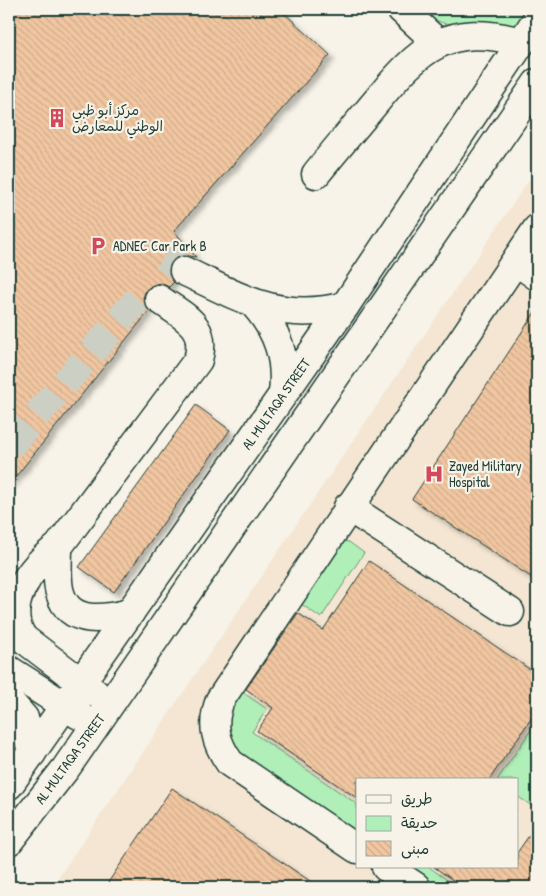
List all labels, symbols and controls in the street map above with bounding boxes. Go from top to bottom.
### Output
place label: مركز أبو ظبي الوطني للمعارض [72,100,163,139]
building icon: مركز أبو ظبي الوطني للمعارض [46,107,68,129]
parking icon: ADNEC Car Park B [87,235,109,257]
place label: ADNEC Car Park B [113,236,207,255]
street label: AL MULTAQA STREET [237,354,314,453]
place label: Zayed Military Hospital [449,456,522,492]
hospital icon: Zayed Military Hospital [423,463,445,485]
street label: AL MULTAQA STREET [30,709,109,808]
legend [356,778,518,868]
text: طريق [401,788,433,809]
text: حديقة [401,812,438,833]
text: مبنى [401,838,429,859]

